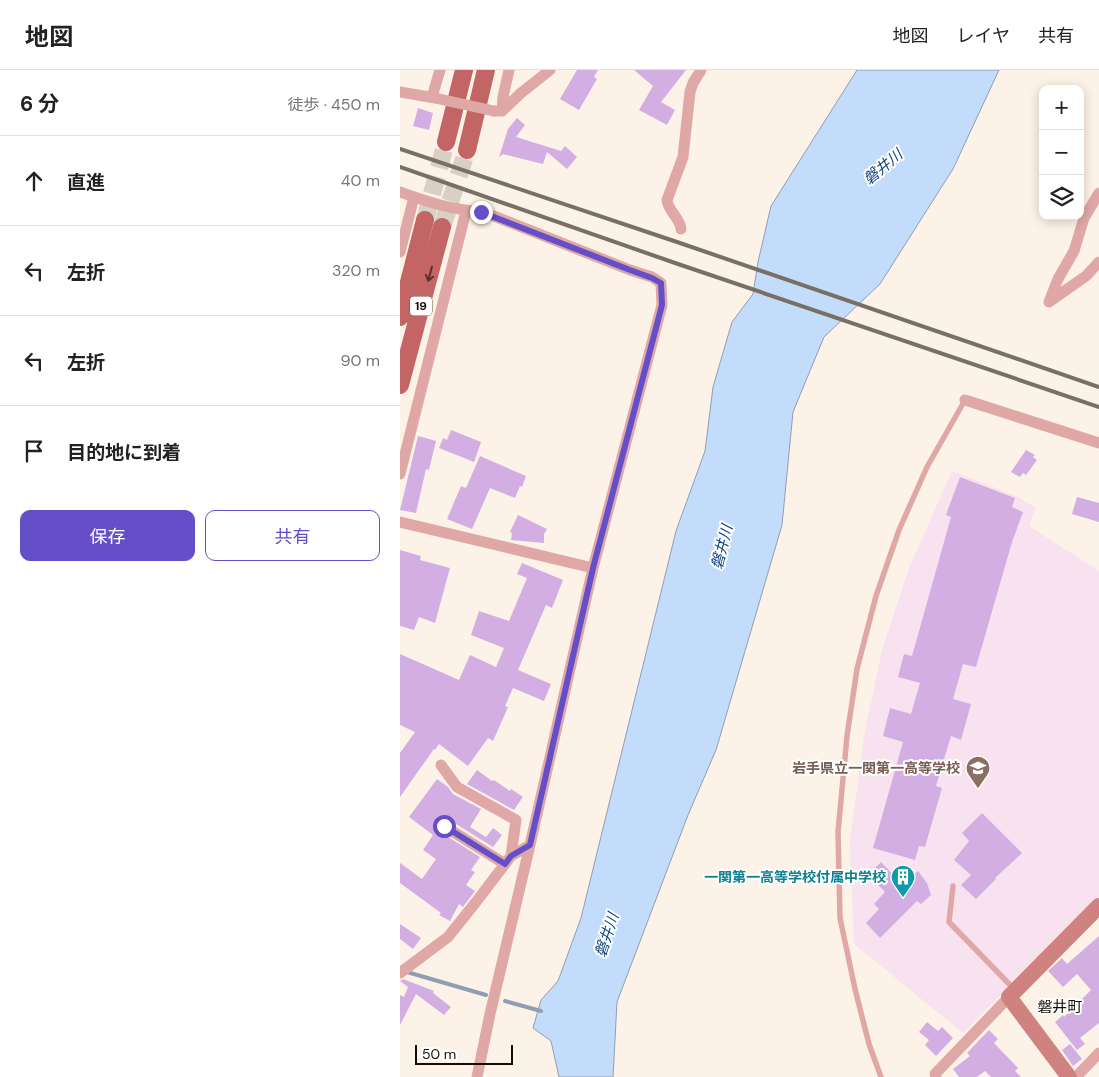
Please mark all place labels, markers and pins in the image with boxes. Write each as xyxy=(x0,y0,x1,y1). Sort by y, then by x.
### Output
school or university icon: 岩手県立一関第一高等学校 xyxy=(965,755,991,789)
place label: 岩手県立一関第一高等学校 xyxy=(792,759,960,777)
building icon: 一関第一高等学校付属中学校 xyxy=(890,864,916,898)
place label: 一関第一高等学校付属中学校 xyxy=(704,868,886,886)

